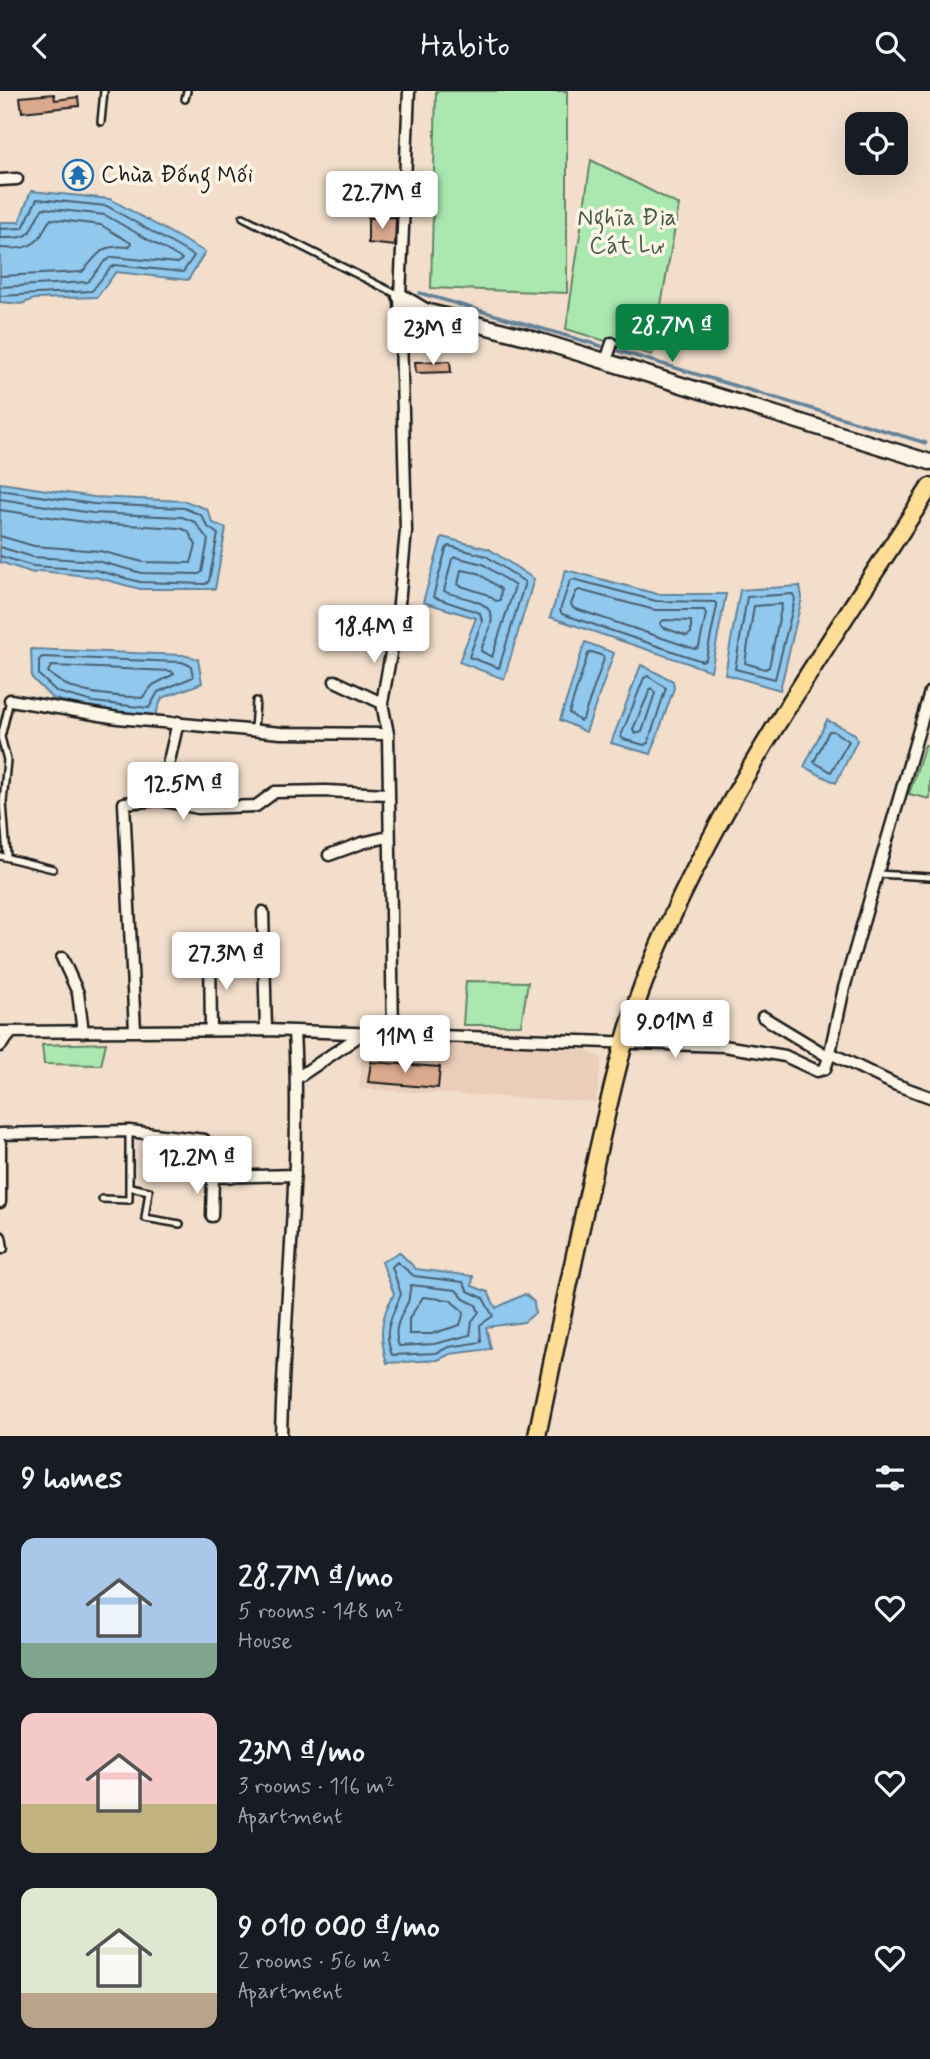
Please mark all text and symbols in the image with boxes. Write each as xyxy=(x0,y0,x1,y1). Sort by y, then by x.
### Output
text: Habito xyxy=(420,25,510,67)
icon: back xyxy=(21,27,59,65)
icon: search xyxy=(871,27,909,65)
map controls xyxy=(845,112,908,175)
button: locate xyxy=(845,112,908,175)
temple icon: Chùa Đống Mối xyxy=(61,158,95,192)
place label: Chùa Đống Mối xyxy=(101,160,253,194)
pin: 22.7M ₫ xyxy=(317,171,447,231)
text: 22.7M ₫ xyxy=(342,179,422,209)
park label: Nghĩa Địa Cát Lư xyxy=(577,203,677,262)
pin: 28.7M ₫ xyxy=(607,305,737,364)
pin: 23M ₫ xyxy=(384,307,482,367)
text: 28.7M ₫ xyxy=(632,312,712,342)
text: 23M ₫ xyxy=(403,315,463,345)
pin: 18.4M ₫ xyxy=(309,605,439,665)
text: 18.4M ₫ xyxy=(334,613,414,643)
pin: 12.5M ₫ xyxy=(118,763,248,822)
text: 12.5M ₫ xyxy=(143,770,223,800)
pin: 27.3M ₫ xyxy=(161,933,291,992)
text: 27.3M ₫ xyxy=(188,940,264,970)
pin: 9.01M ₫ xyxy=(610,1000,740,1060)
text: 9.01M ₫ xyxy=(636,1008,714,1038)
pin: 11M ₫ xyxy=(356,1016,454,1075)
text: 11M ₫ xyxy=(376,1023,434,1053)
pin: 12.2M ₫ xyxy=(132,1137,262,1196)
text: 12.2M ₫ xyxy=(159,1144,235,1174)
text: 9 homes xyxy=(21,1459,122,1498)
icon: filters xyxy=(871,1459,909,1497)
text: 28.7M ₫/mo xyxy=(238,1558,393,1597)
icon: home xyxy=(77,1566,161,1650)
icon: heart xyxy=(871,1589,909,1627)
text: 5 rooms · 148 m² xyxy=(238,1597,404,1627)
text: House xyxy=(238,1627,292,1657)
text: 23M ₫/mo xyxy=(238,1733,365,1772)
icon: home xyxy=(77,1741,161,1825)
icon: heart xyxy=(871,1764,909,1802)
text: 3 rooms · 116 m² xyxy=(238,1772,395,1802)
text: Apartment xyxy=(238,1802,343,1832)
text: 9 010 000 ₫/mo xyxy=(238,1908,440,1947)
icon: home xyxy=(77,1916,161,2000)
icon: heart xyxy=(871,1939,909,1977)
text: 2 rooms · 56 m² xyxy=(238,1947,391,1977)
text: Apartment xyxy=(238,1977,343,2007)

